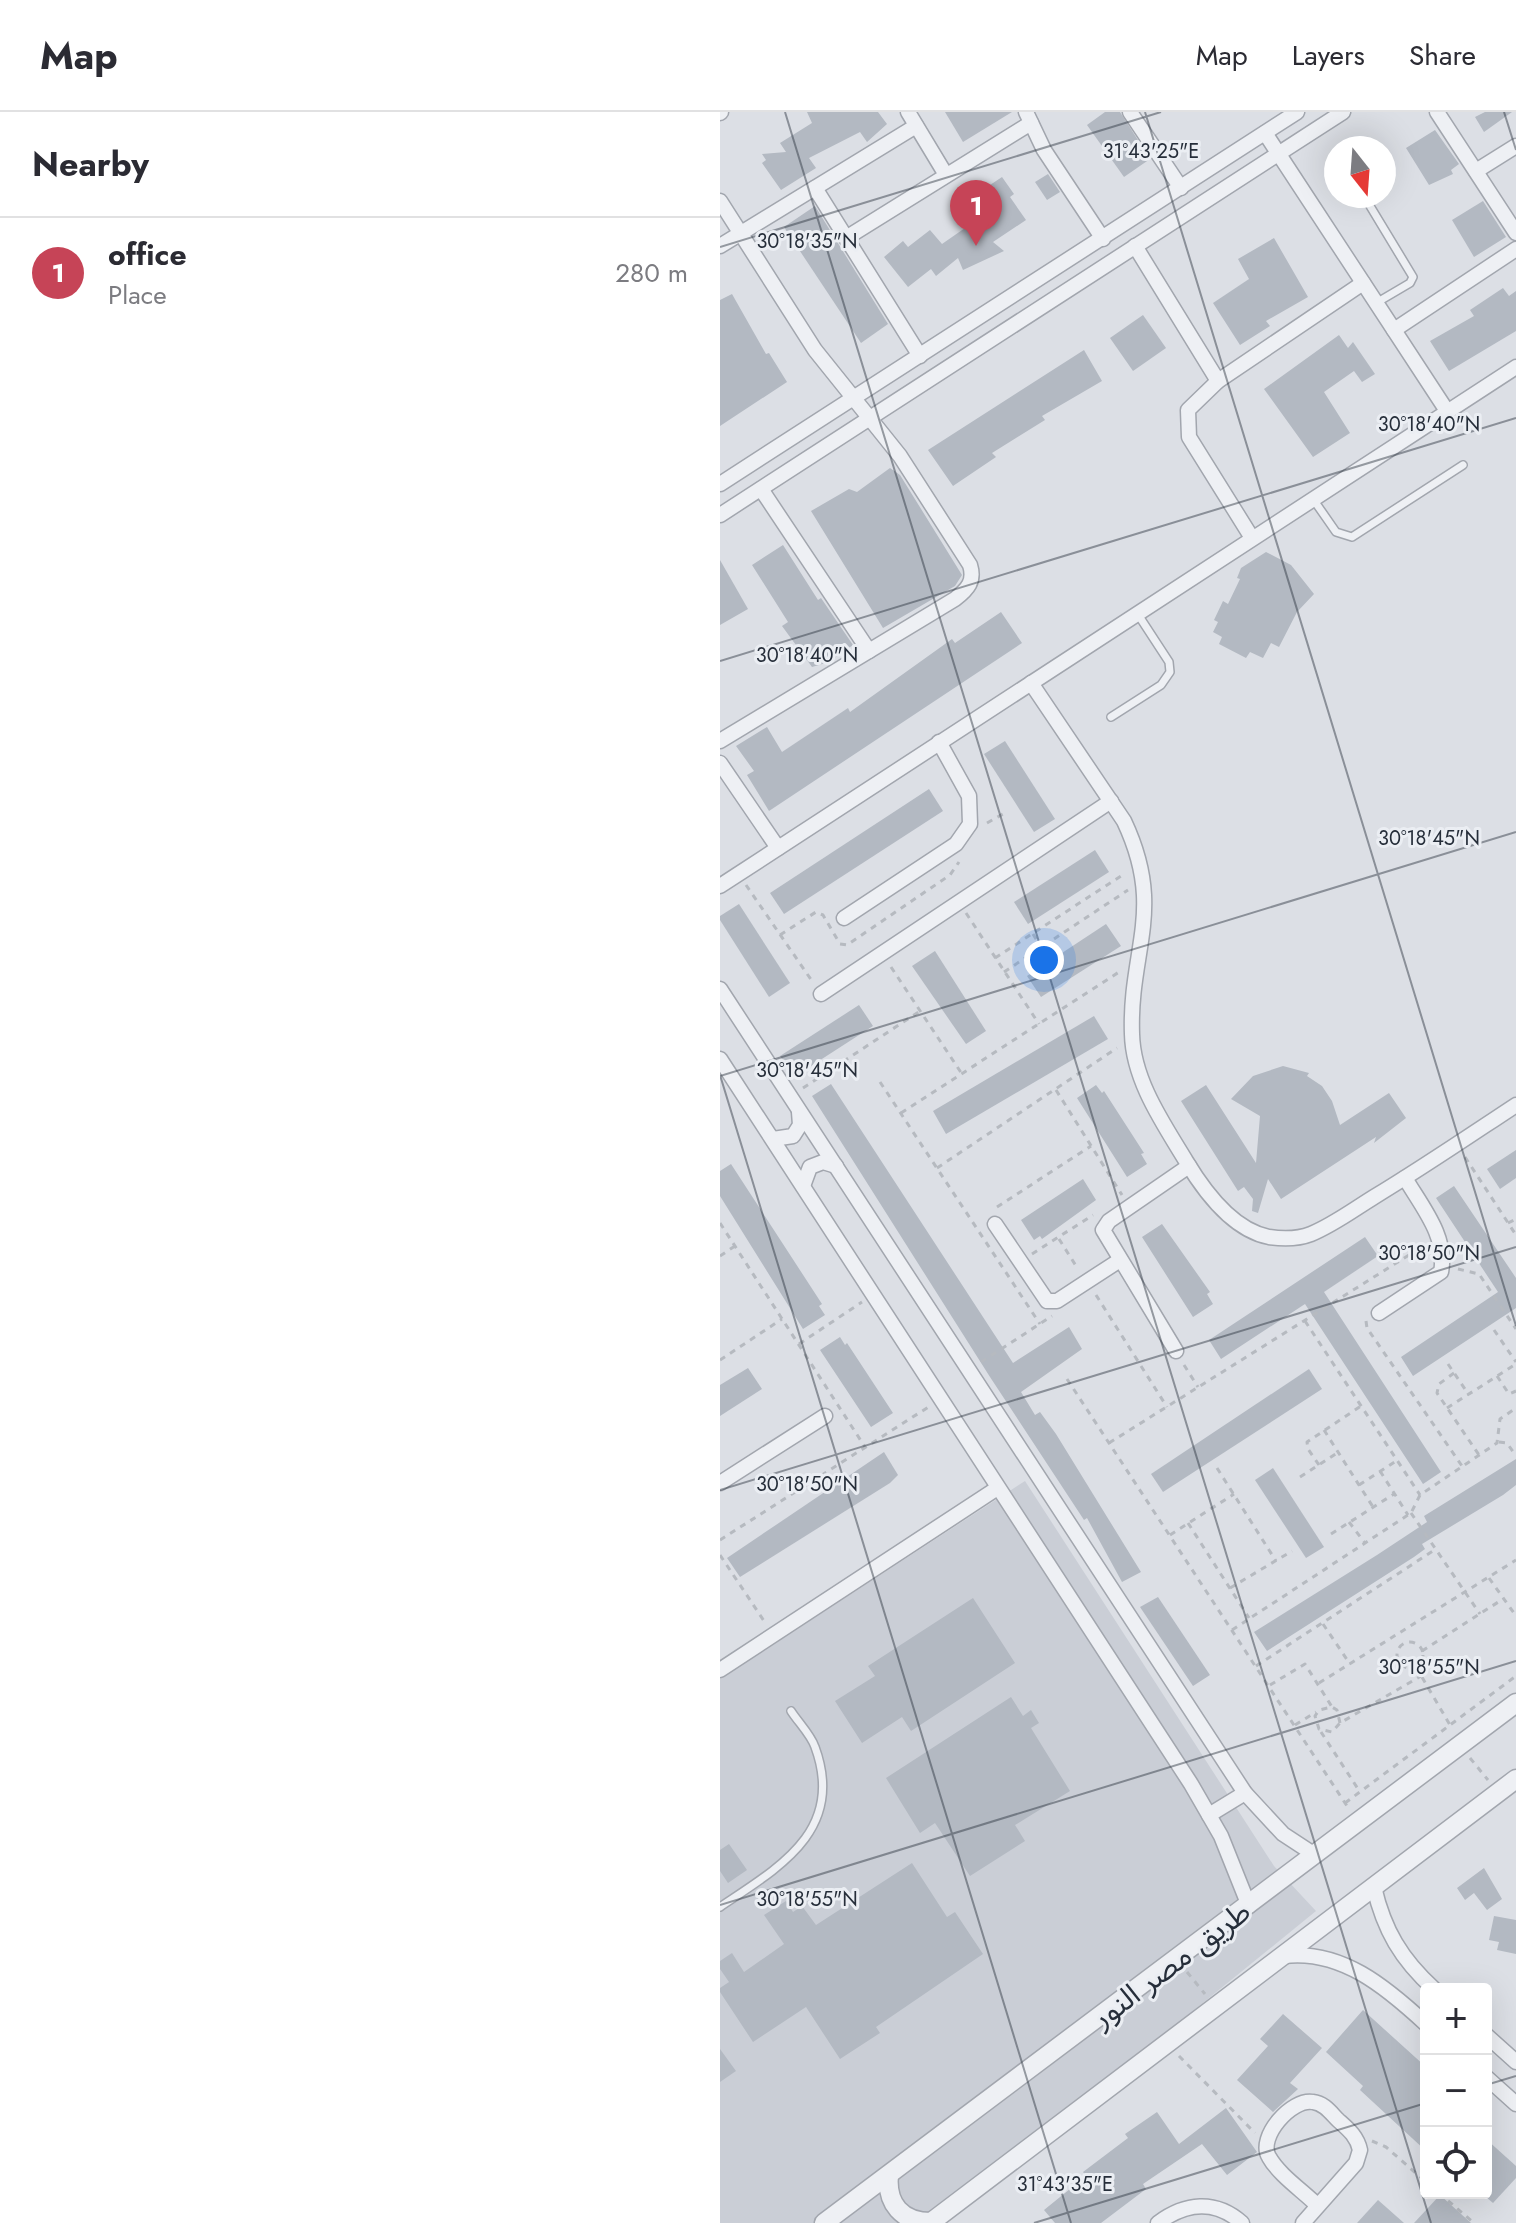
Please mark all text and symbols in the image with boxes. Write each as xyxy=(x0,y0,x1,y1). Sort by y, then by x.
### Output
text: Map xyxy=(40,28,118,83)
text: Map xyxy=(1196,35,1248,76)
text: Layers xyxy=(1292,35,1365,76)
text: Share xyxy=(1409,35,1476,76)
north arrow xyxy=(1324,136,1396,208)
text: 31°43'25"E xyxy=(1103,137,1199,166)
text: Nearby xyxy=(32,140,149,189)
pin: 1 xyxy=(950,180,1002,246)
text: 30°18'35"N xyxy=(756,227,858,256)
text: office xyxy=(108,233,187,276)
text: 1 xyxy=(51,254,65,292)
text: 280 m xyxy=(615,254,688,292)
text: Place xyxy=(108,276,167,314)
text: 30°18'40"N xyxy=(1378,410,1480,439)
text: 30°18'40"N xyxy=(756,641,858,670)
text: 30°18'45"N xyxy=(1378,824,1480,853)
your location xyxy=(1024,940,1064,980)
text: 30°18'45"N xyxy=(756,1056,858,1085)
text: 30°18'50"N xyxy=(1378,1239,1480,1268)
text: 30°18'50"N xyxy=(756,1470,858,1499)
text: 30°18'55"N xyxy=(1378,1653,1480,1682)
text: 30°18'55"N xyxy=(756,1885,858,1914)
street label: طريق مصر النور xyxy=(1082,1890,1259,2039)
map controls xyxy=(1420,1983,1492,2199)
button: + xyxy=(1420,1983,1492,2055)
button: − xyxy=(1420,2055,1492,2127)
button: locate xyxy=(1420,2127,1492,2199)
text: 31°43'35"E xyxy=(1017,2170,1113,2199)

